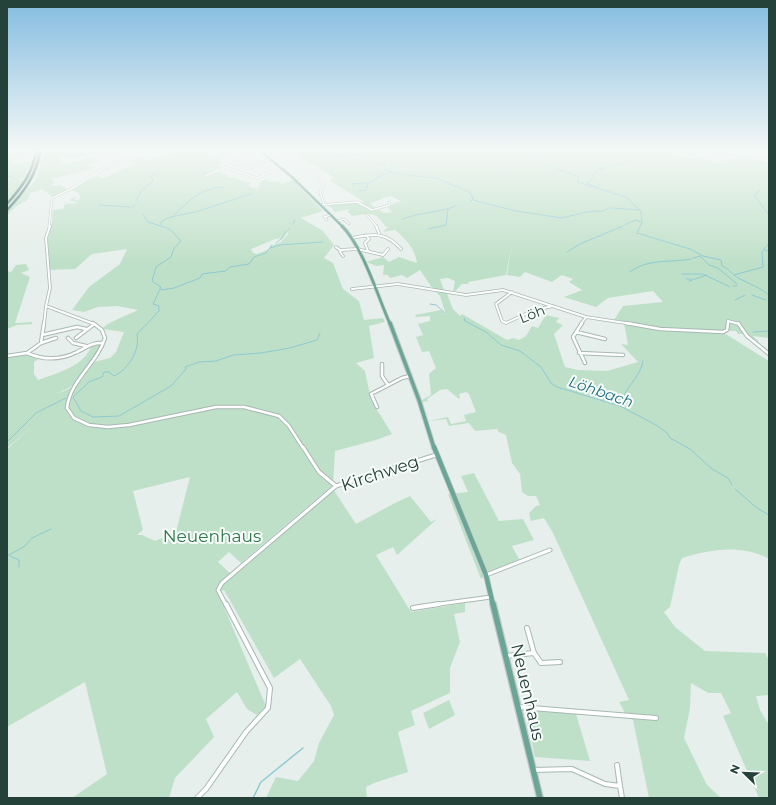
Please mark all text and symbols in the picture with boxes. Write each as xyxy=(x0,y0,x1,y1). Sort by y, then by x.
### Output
street label: Löh xyxy=(516,301,548,327)
water label: Löhbach xyxy=(566,372,636,411)
street label: Kirchweg xyxy=(339,451,421,495)
park label: Neuenhaus xyxy=(163,526,261,546)
street label: Neuenhaus xyxy=(507,642,549,742)
north arrow xyxy=(724,753,764,793)
text: N xyxy=(727,762,743,776)

